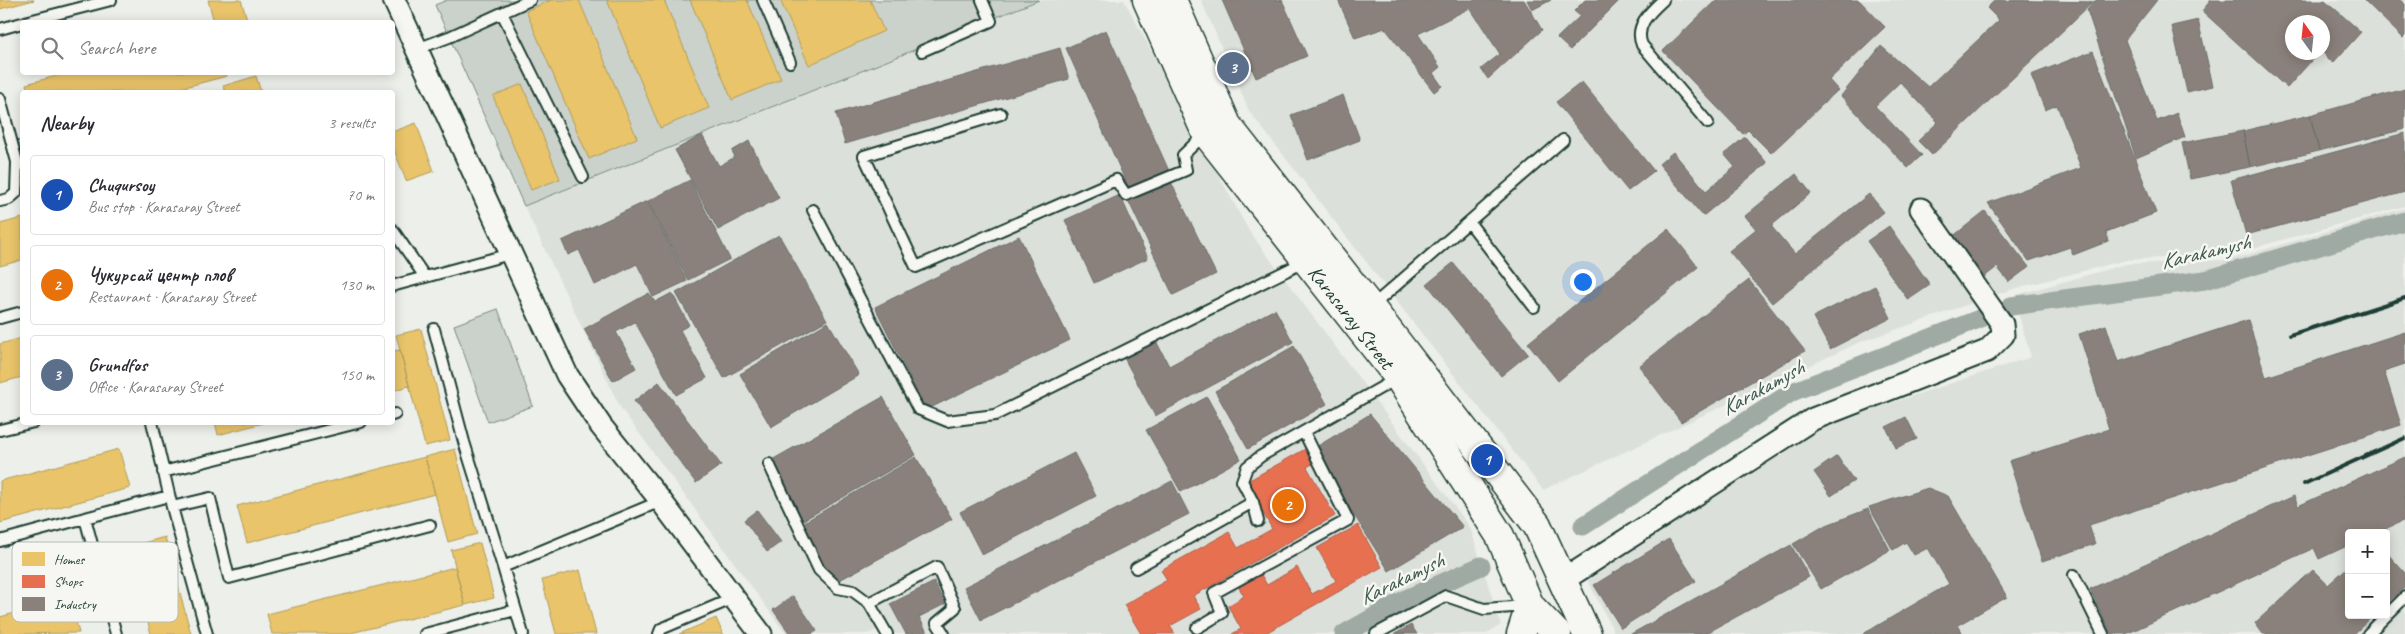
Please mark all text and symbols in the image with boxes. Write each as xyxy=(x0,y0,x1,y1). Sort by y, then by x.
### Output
north arrow xyxy=(2285,15,2330,60)
search box xyxy=(20,20,395,75)
icon: search xyxy=(38,34,66,62)
text: Search here xyxy=(78,36,155,60)
pin: 3 xyxy=(1217,49,1249,87)
text: Nearby xyxy=(40,110,93,136)
text: 3 results xyxy=(328,113,375,133)
text: Chuqursoy xyxy=(88,173,154,197)
text: 1 xyxy=(53,185,61,205)
text: 70 m xyxy=(347,185,374,205)
text: Bus stop · Karasaray Street xyxy=(88,197,240,217)
water label: Karakamysh xyxy=(2158,228,2255,276)
street label: Karasaray Street xyxy=(1302,260,1401,376)
text: Чукурсай центр плов xyxy=(88,263,232,287)
your location xyxy=(1570,269,1596,295)
text: 2 xyxy=(53,275,61,295)
text: 130 m xyxy=(340,275,374,295)
text: Restaurant · Karasaray Street xyxy=(88,287,256,307)
text: Grundfos xyxy=(88,353,147,377)
water label: Karakamysh xyxy=(1716,353,1811,422)
text: 3 xyxy=(53,365,61,385)
text: 150 m xyxy=(340,365,374,385)
text: Office · Karasaray Street xyxy=(88,377,223,397)
pin: 1 xyxy=(1471,441,1503,479)
pin: 2 xyxy=(1272,486,1304,524)
map controls xyxy=(2345,529,2390,619)
button: + xyxy=(2345,529,2390,574)
legend xyxy=(12,542,178,622)
water label: Karakamysh xyxy=(1354,546,1450,611)
text: Homes xyxy=(54,551,85,568)
text: Shops xyxy=(54,573,84,590)
button: − xyxy=(2345,574,2390,619)
text: Industry xyxy=(54,596,97,613)

